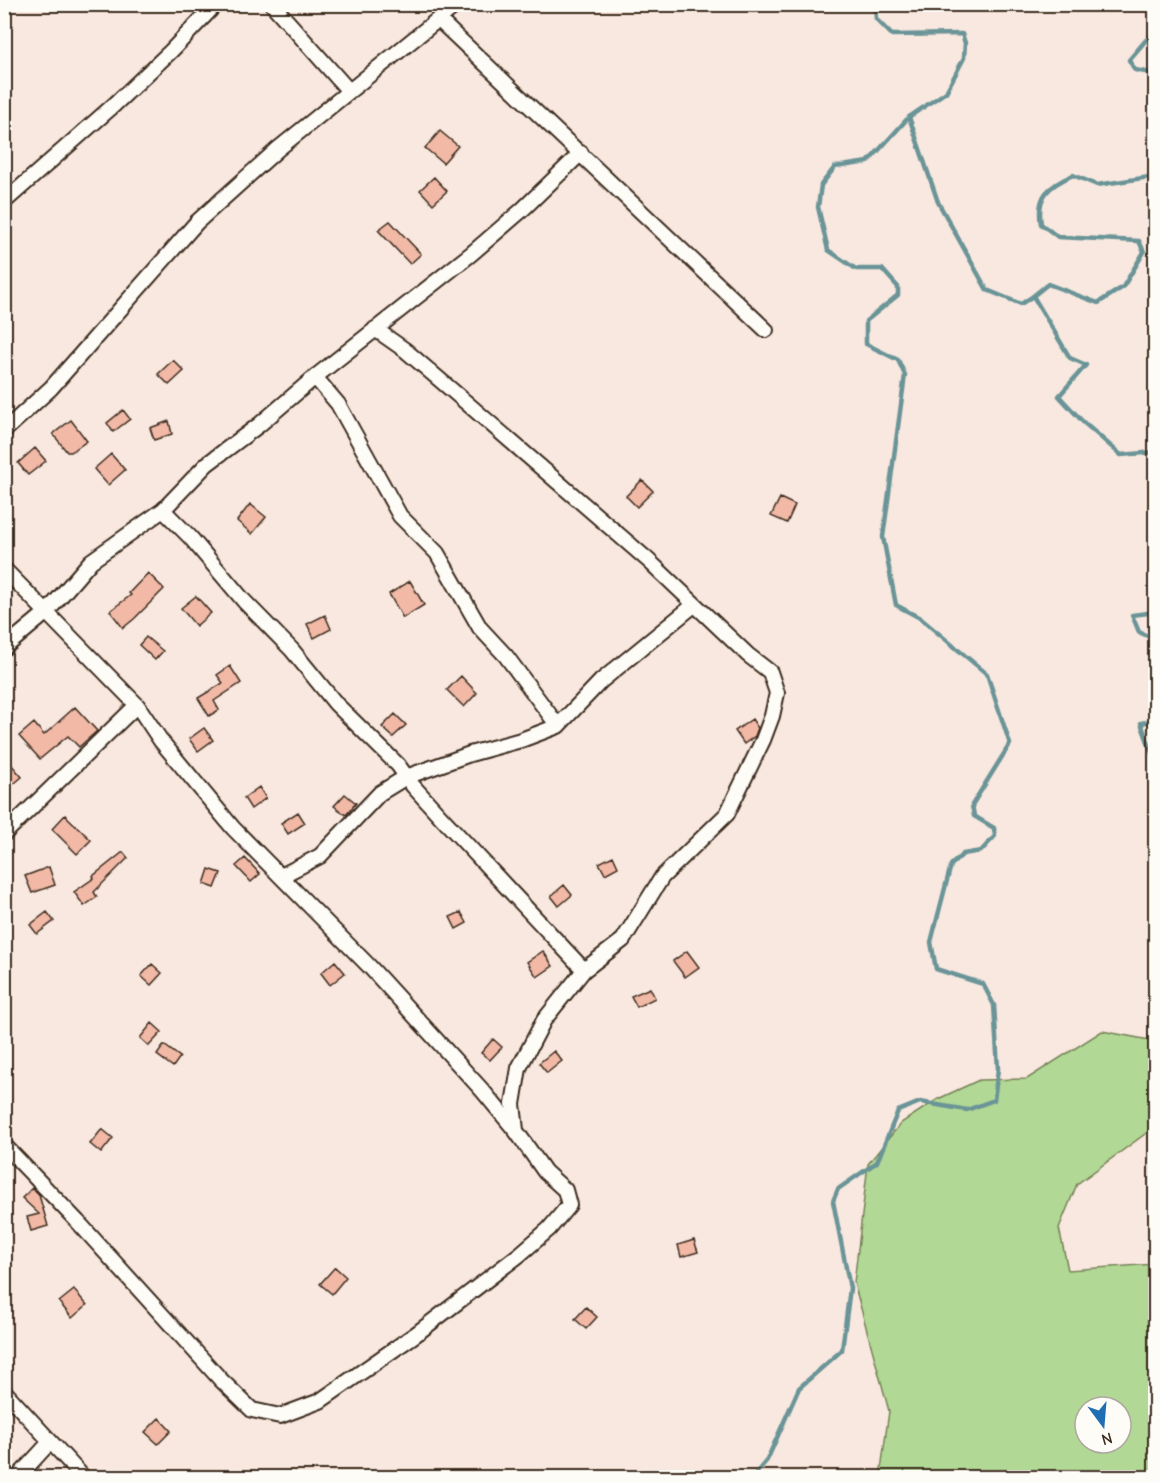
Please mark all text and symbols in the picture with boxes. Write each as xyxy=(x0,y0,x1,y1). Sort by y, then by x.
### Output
north arrow xyxy=(1073,1395,1133,1455)
text: N xyxy=(1099,1428,1114,1449)

